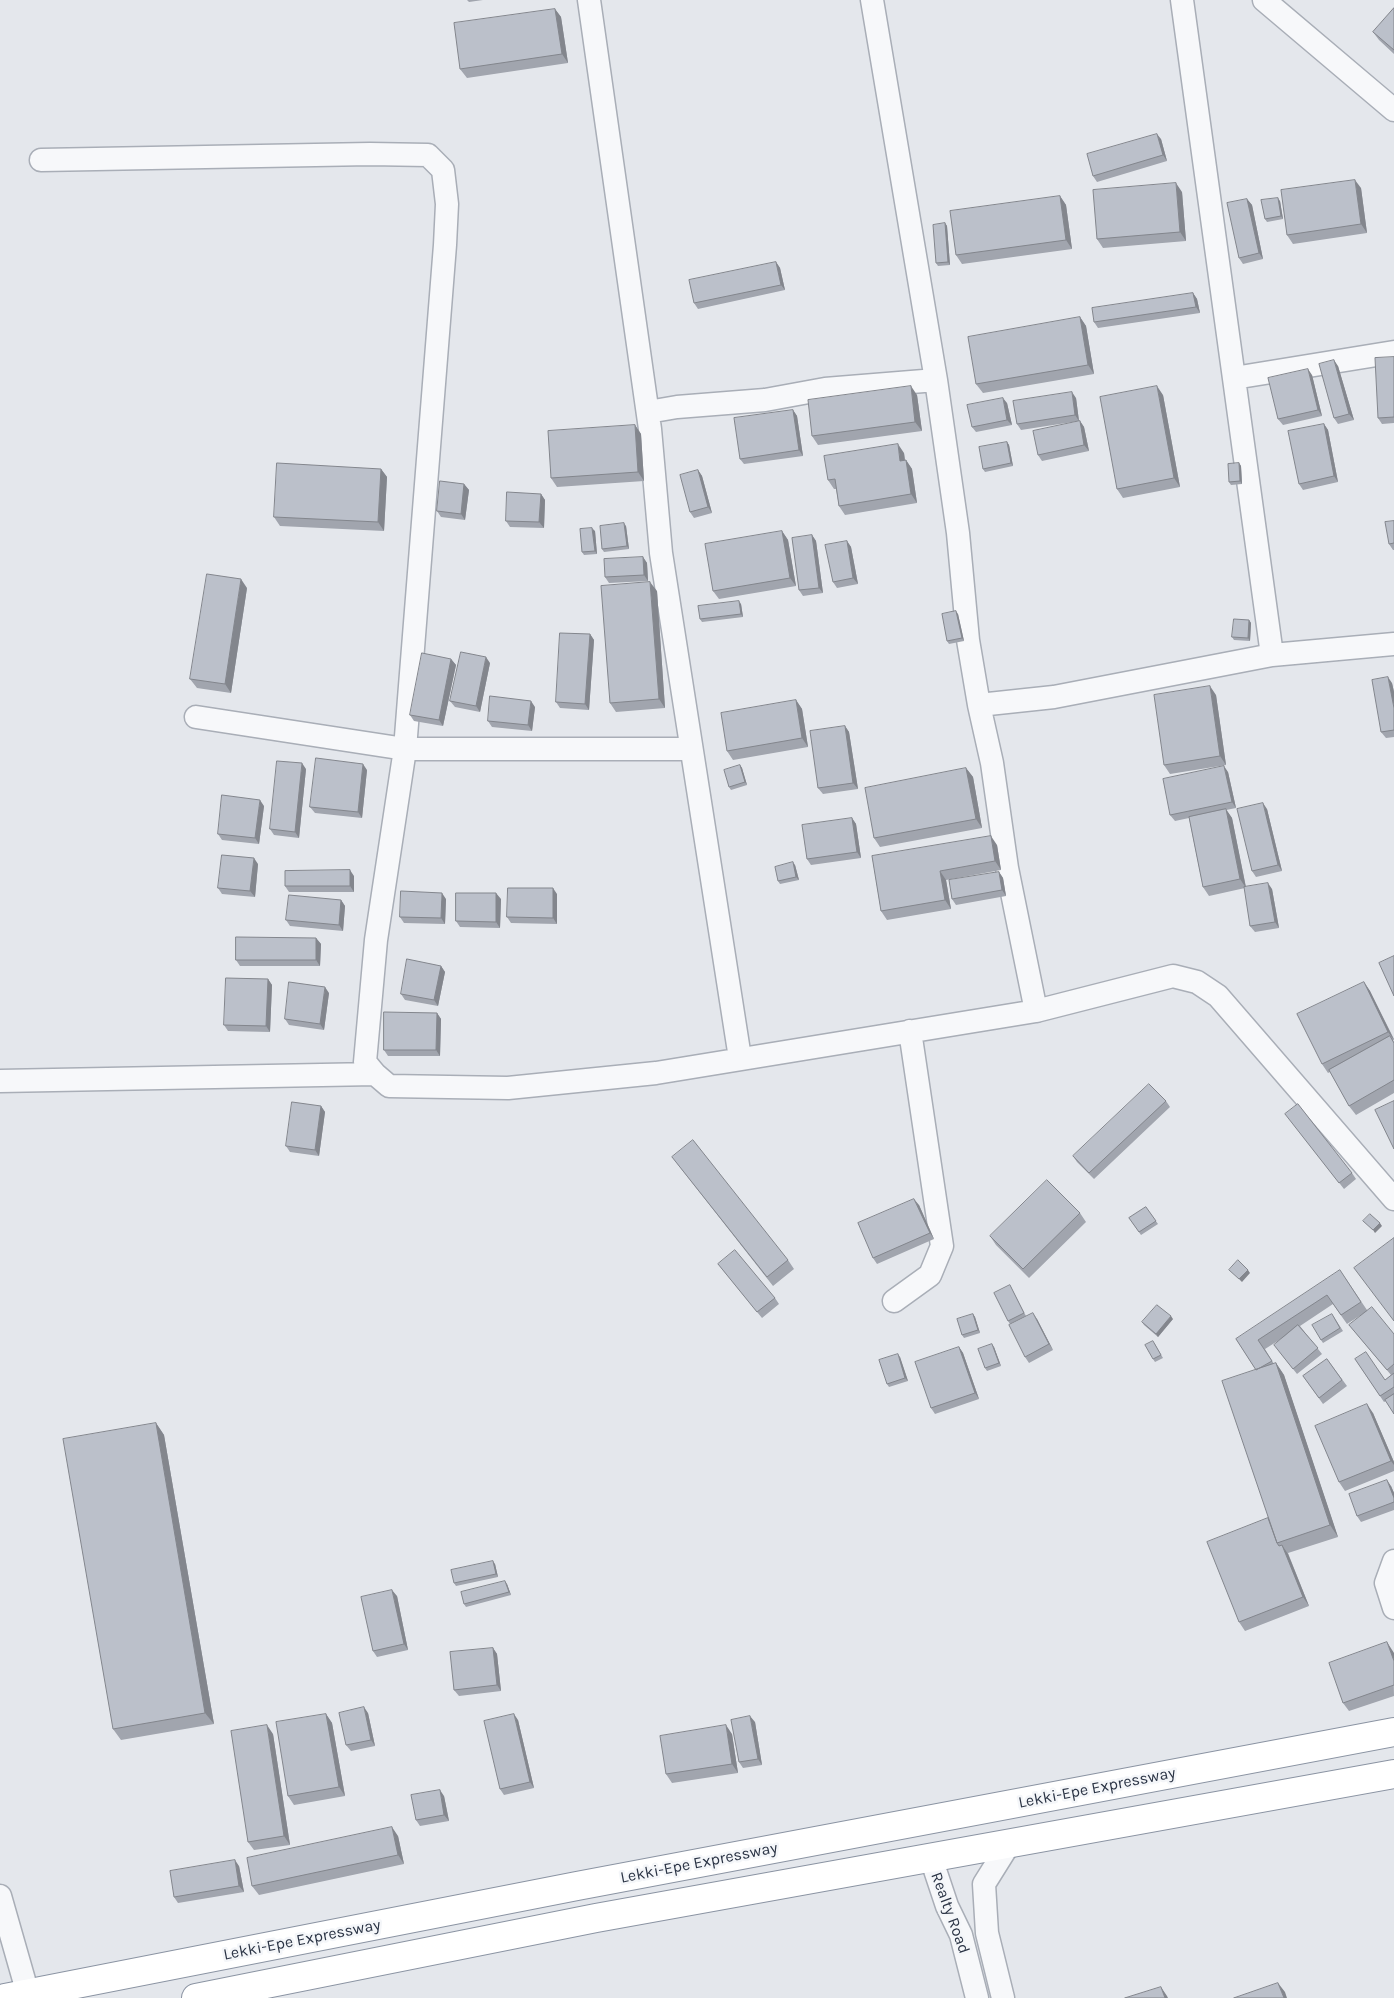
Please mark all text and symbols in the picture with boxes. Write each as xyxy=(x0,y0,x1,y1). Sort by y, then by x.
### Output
street label: Lekki-Epe Expressway xyxy=(1017,1763,1177,1813)
street label: Lekki-Epe Expressway xyxy=(619,1838,779,1888)
street label: Realty Road xyxy=(926,1870,974,1956)
street label: Lekki-Epe Expressway xyxy=(222,1915,382,1965)

